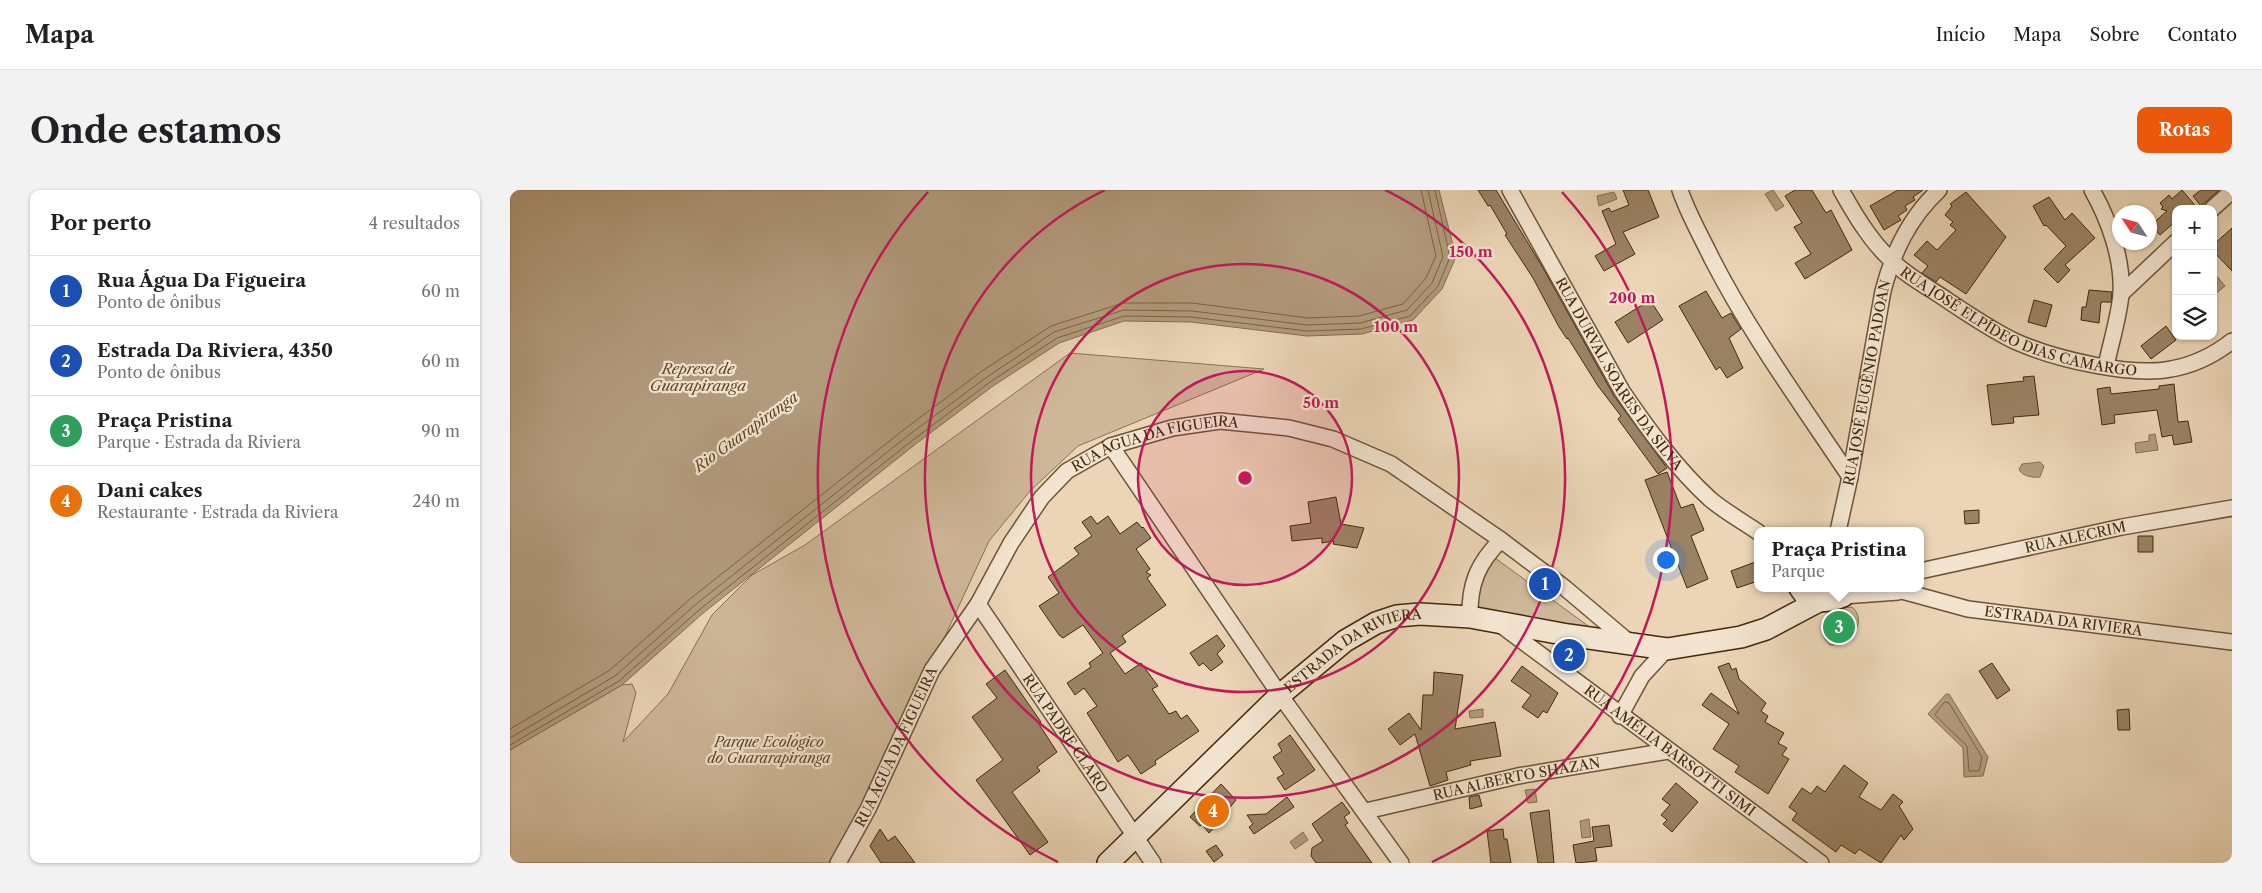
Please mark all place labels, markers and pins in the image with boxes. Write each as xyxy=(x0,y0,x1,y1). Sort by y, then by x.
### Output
centre of rings xyxy=(1236,469,1254,487)
pin: 1 xyxy=(1529,565,1561,603)
pin: 3 xyxy=(1823,608,1855,646)
pin: 2 xyxy=(1553,636,1585,674)
pin: 4 xyxy=(1197,792,1229,830)

